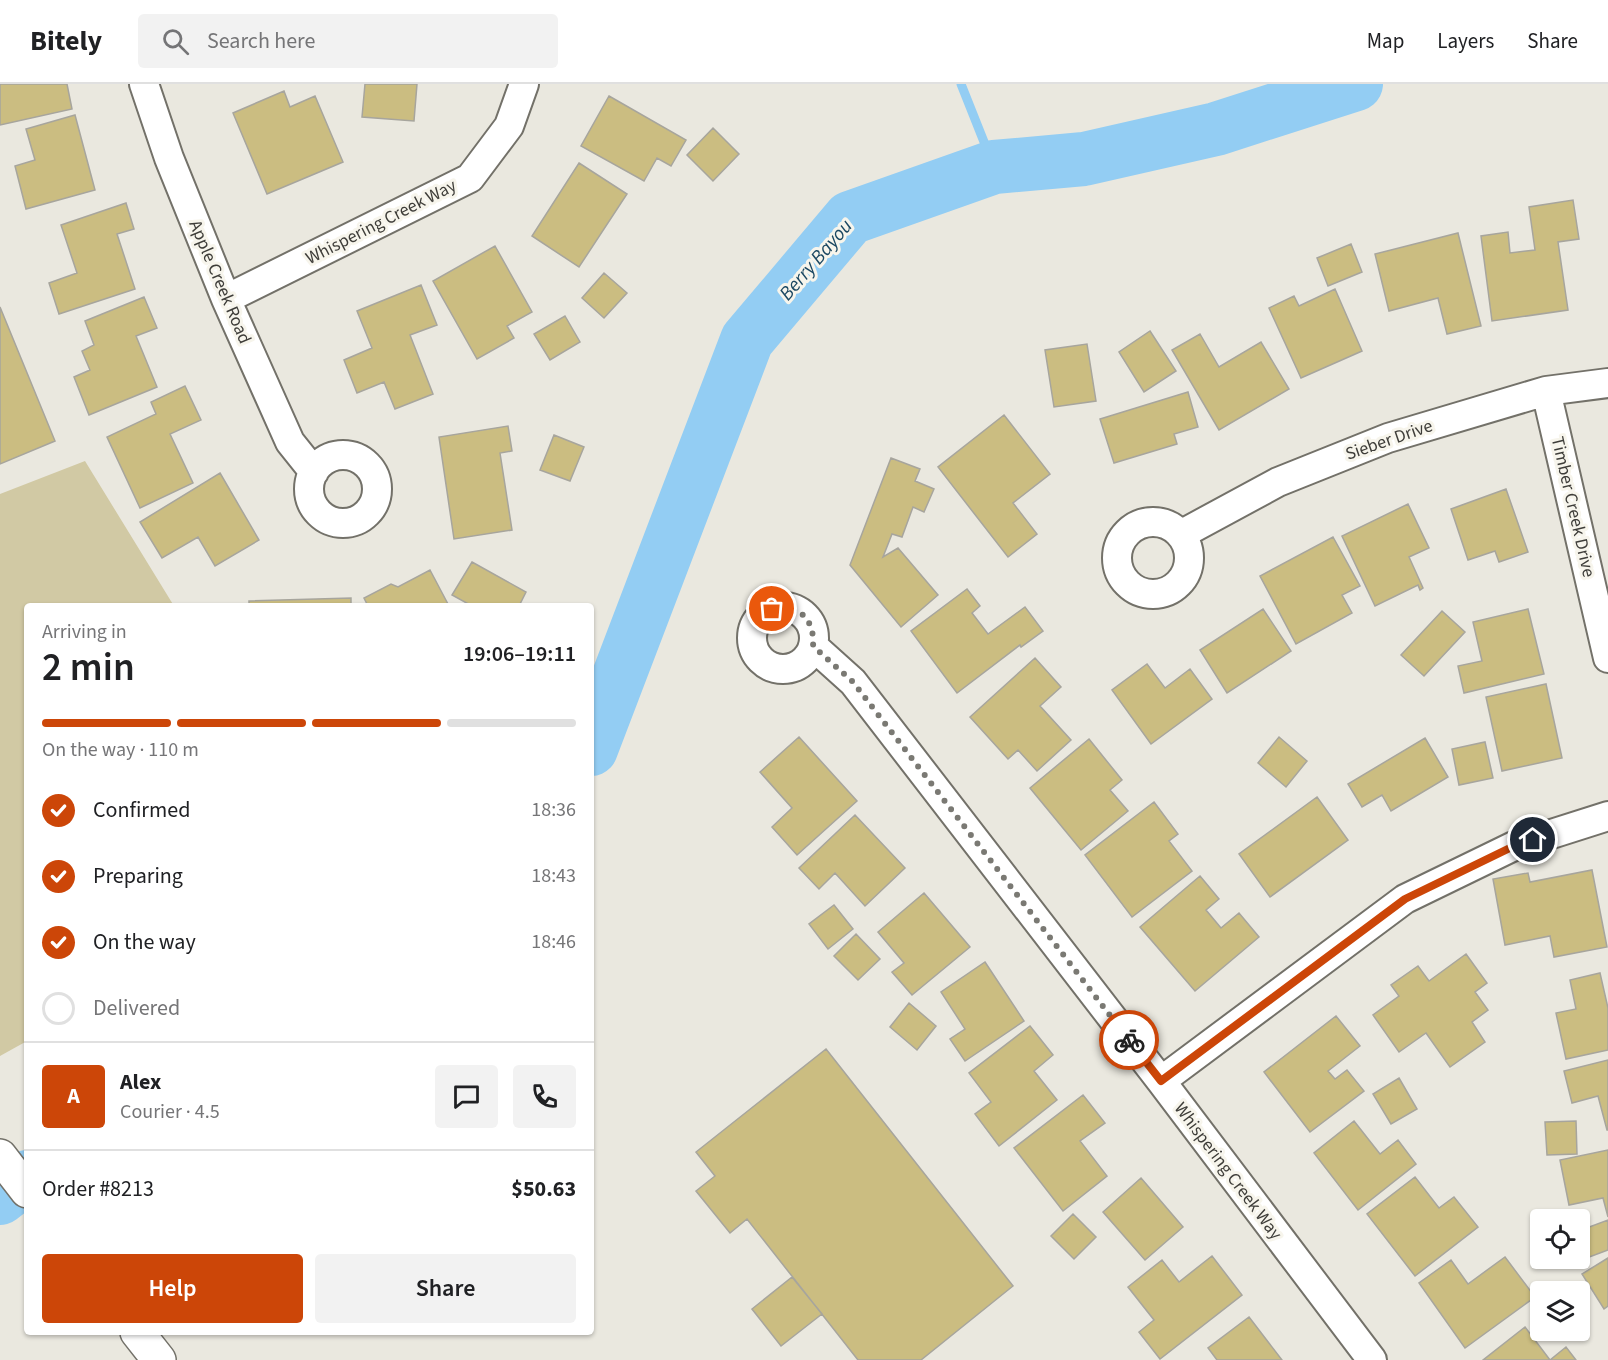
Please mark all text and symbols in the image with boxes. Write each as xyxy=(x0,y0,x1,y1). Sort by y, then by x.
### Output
search box xyxy=(138,14,558,68)
text: Bitely xyxy=(30,21,102,61)
icon: search xyxy=(159,25,192,58)
text: Search here xyxy=(207,25,315,57)
text: Map xyxy=(1367,26,1404,56)
text: Layers xyxy=(1437,26,1494,56)
text: Share xyxy=(1527,26,1578,56)
street label: Whispering Creek Way xyxy=(301,173,461,271)
water label: Berry Bayou xyxy=(773,213,859,307)
street label: Apple Creek Road xyxy=(183,216,257,348)
street label: Sieber Drive xyxy=(1342,413,1436,467)
street label: Timber Creek Drive xyxy=(1545,434,1601,580)
pin xyxy=(746,583,797,634)
icon: bag xyxy=(755,592,788,625)
text: Arriving in xyxy=(42,618,127,646)
text: 19:06–19:11 xyxy=(463,638,576,670)
text: 2 min xyxy=(42,640,135,696)
text: On the way · 110 m xyxy=(42,736,199,764)
icon: check xyxy=(42,794,75,827)
text: Confirmed xyxy=(93,794,190,826)
text: 18:36 xyxy=(531,796,576,824)
pin xyxy=(1507,814,1558,865)
icon: home xyxy=(1516,823,1549,856)
icon: check xyxy=(42,860,75,893)
text: Preparing xyxy=(93,860,183,892)
text: 18:43 xyxy=(531,862,576,890)
icon: check xyxy=(42,926,75,959)
text: On the way xyxy=(93,926,196,958)
text: 18:46 xyxy=(531,928,576,956)
text: Delivered xyxy=(93,992,180,1024)
courier xyxy=(1099,1010,1159,1070)
icon: bike xyxy=(1113,1024,1146,1057)
button: chat xyxy=(435,1065,498,1128)
button: phone xyxy=(513,1065,576,1128)
text: Alex xyxy=(120,1066,161,1098)
text: A xyxy=(67,1080,80,1112)
street label: Whispering Creek Way xyxy=(1168,1097,1288,1245)
text: Courier · 4.5 xyxy=(120,1098,220,1126)
text: Order #8213 xyxy=(42,1173,154,1205)
text: $50.63 xyxy=(511,1173,576,1205)
map controls xyxy=(1530,1209,1590,1341)
button: locate xyxy=(1530,1209,1590,1269)
button: Help xyxy=(42,1254,303,1323)
button: Share xyxy=(315,1254,576,1323)
button: layers xyxy=(1530,1281,1590,1341)

